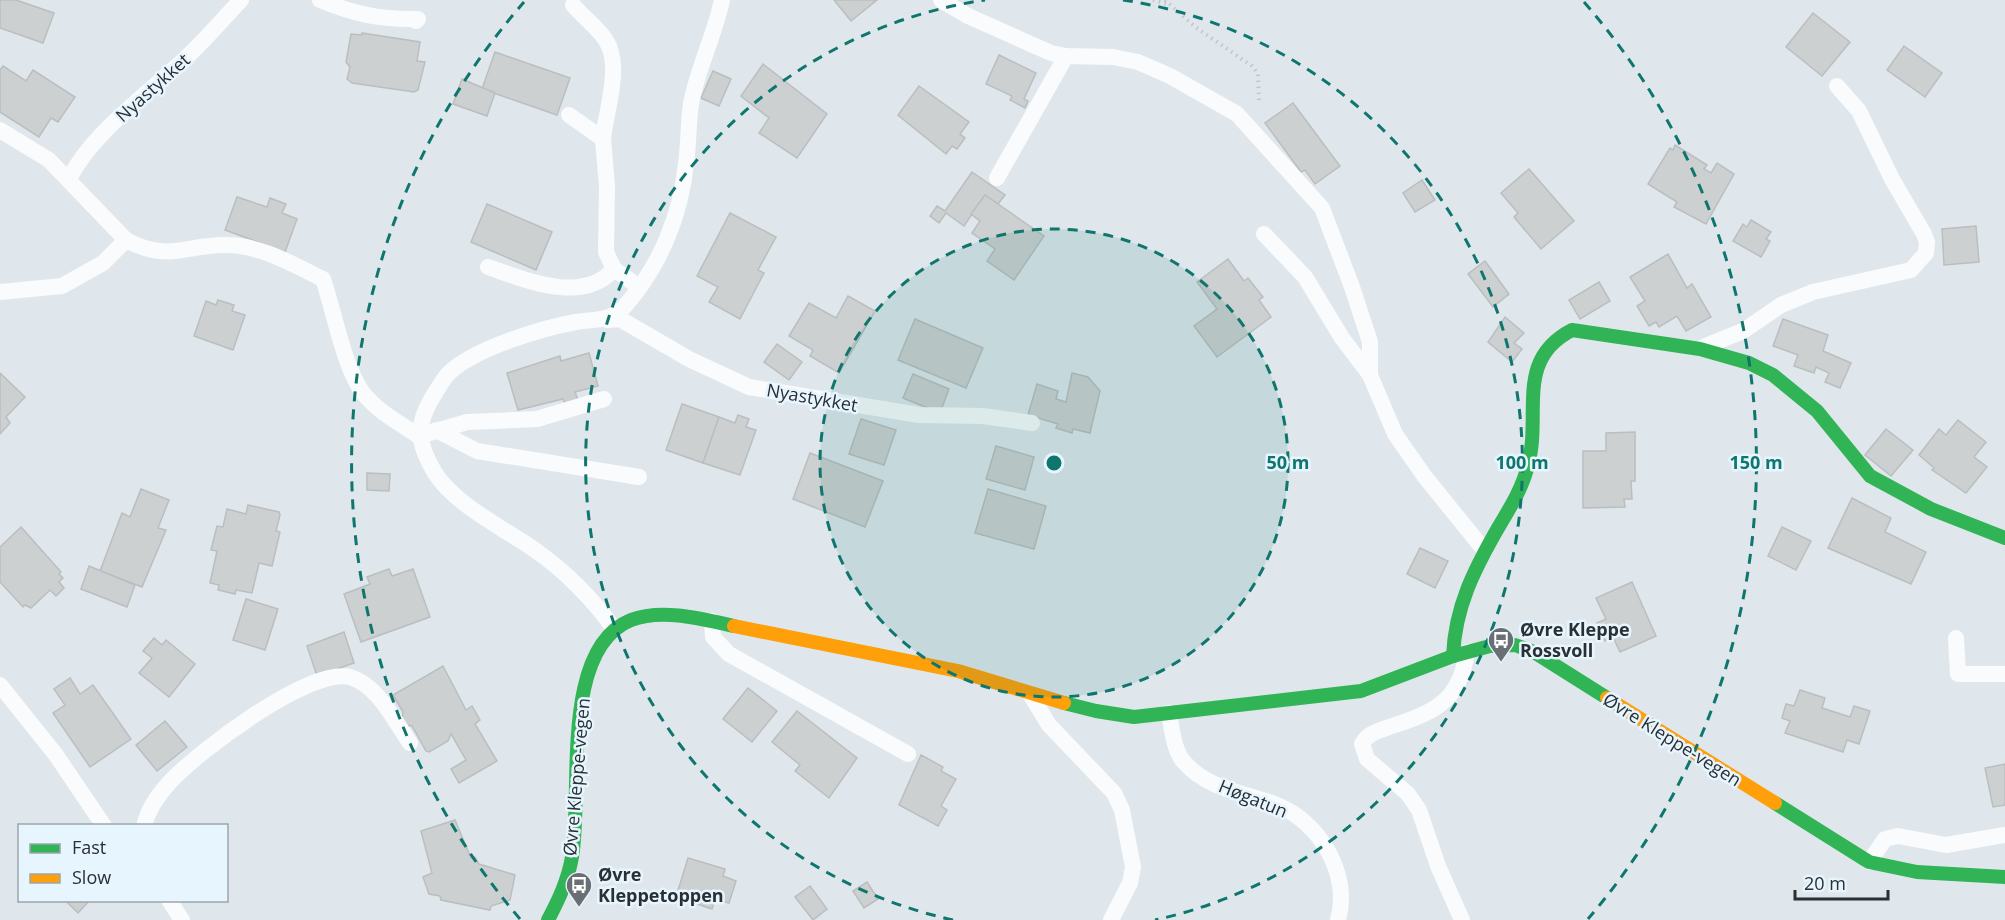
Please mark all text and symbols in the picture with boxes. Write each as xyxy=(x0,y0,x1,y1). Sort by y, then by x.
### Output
street label: Nyastykket xyxy=(110,48,195,127)
street label: Nyastykket xyxy=(765,377,860,417)
text: 50 m xyxy=(1267,450,1309,474)
text: 100 m xyxy=(1495,450,1549,474)
text: 150 m xyxy=(1729,450,1783,474)
centre of rings xyxy=(1044,453,1064,473)
place label: Øvre Kleppe Rossvoll xyxy=(1520,617,1630,662)
bus stop icon: Øvre Kleppe Rossvoll xyxy=(1486,625,1516,663)
street label: Øvre Kleppe-vegen xyxy=(1599,687,1746,791)
street label: Øvre Kleppe-vegen xyxy=(557,697,595,857)
street label: Høgatun xyxy=(1215,773,1291,823)
legend xyxy=(18,824,228,902)
text: Fast xyxy=(72,835,106,859)
place label: Øvre Kleppetoppen xyxy=(598,862,724,907)
scale bar xyxy=(1795,863,1888,901)
text: Slow xyxy=(72,865,111,889)
bus stop icon: Øvre Kleppetoppen xyxy=(564,870,594,908)
text: 20 m xyxy=(1804,871,1846,895)

